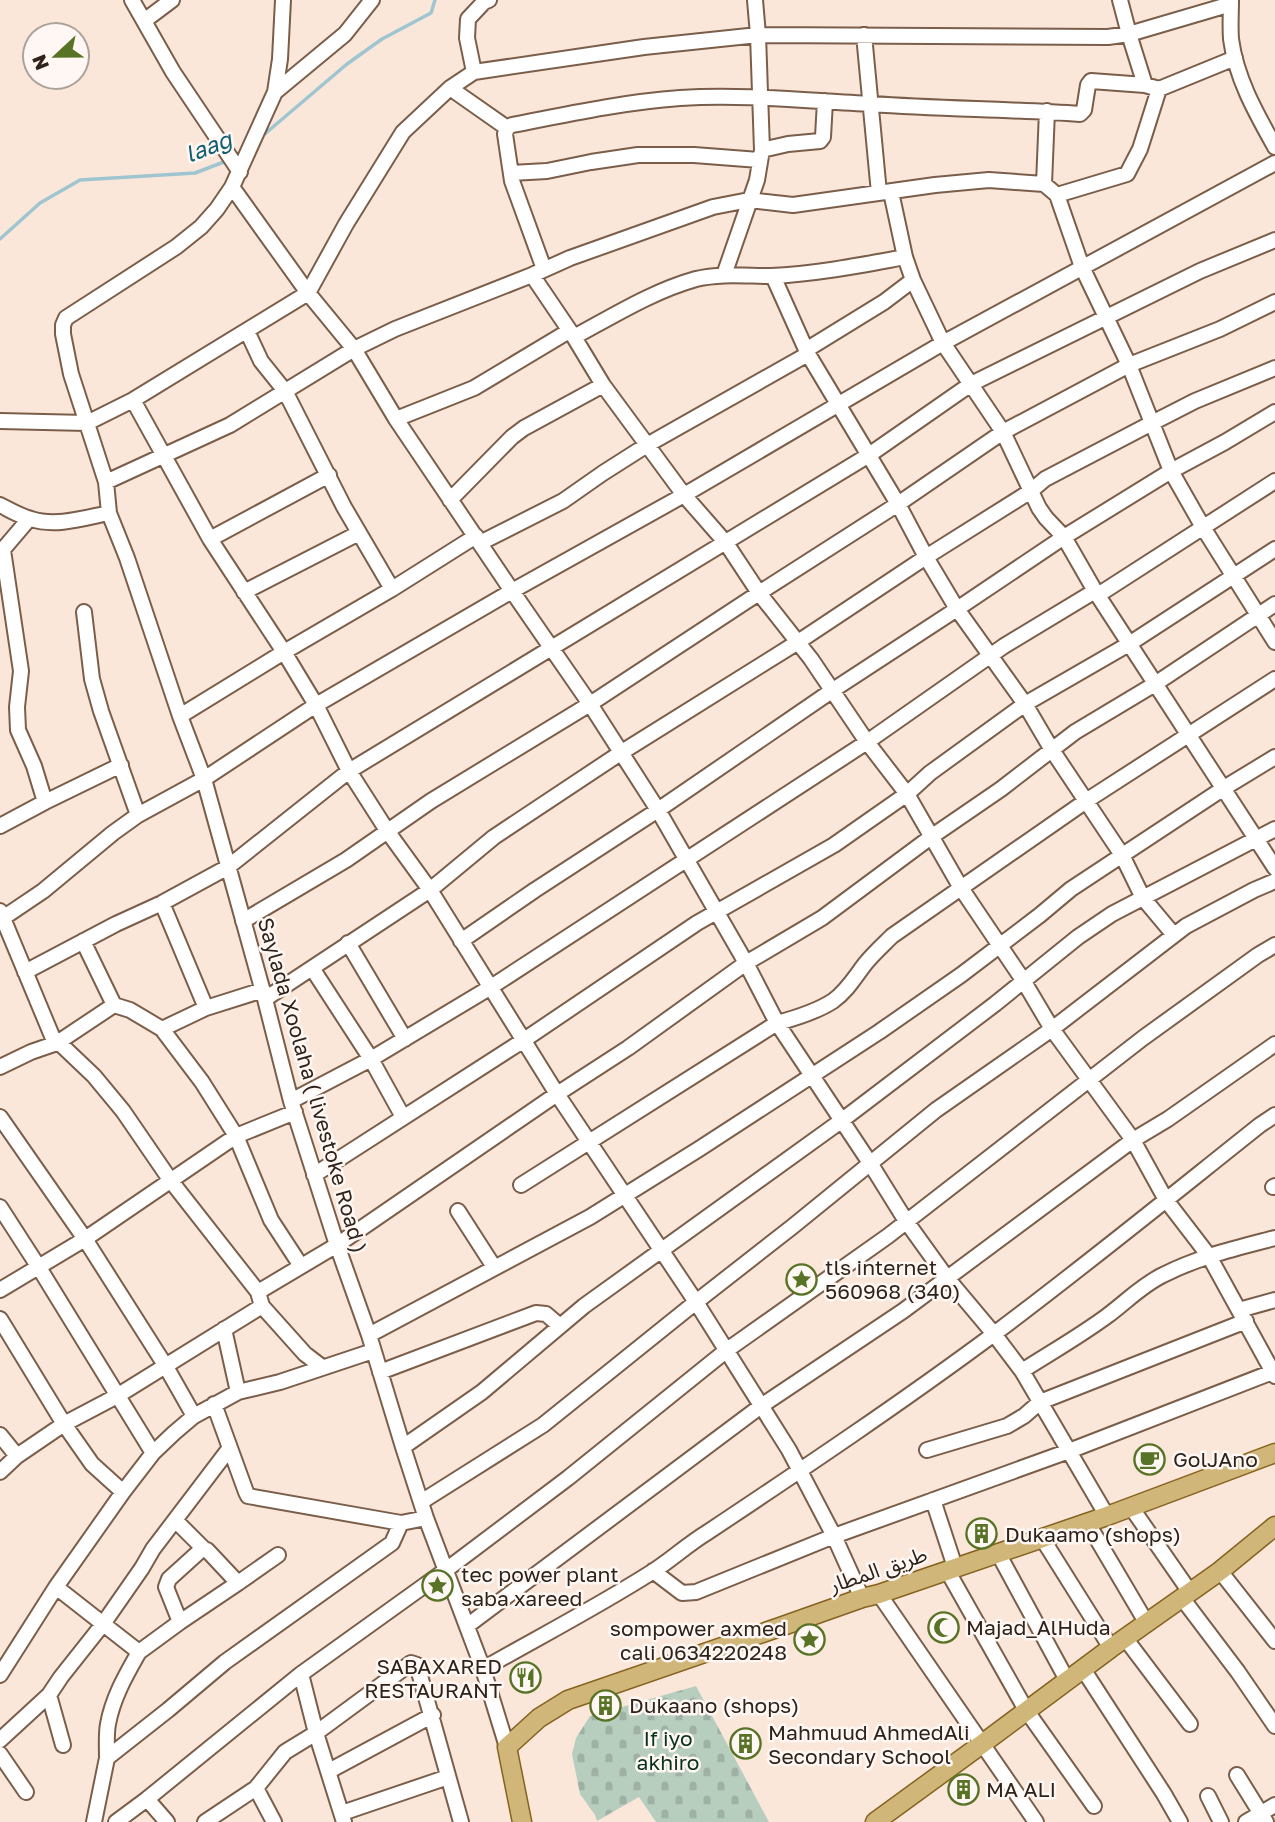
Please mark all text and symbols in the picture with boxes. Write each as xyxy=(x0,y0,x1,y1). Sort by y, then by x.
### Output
north arrow xyxy=(21,21,91,91)
text: N xyxy=(26,52,53,74)
water label: laag xyxy=(181,124,237,168)
street label: Saylada Xoolaha ( livestoke Road ) xyxy=(253,914,373,1256)
place label: tls internet 560968 (340) xyxy=(825,1254,960,1304)
place icon: tls internet 560968 (340) xyxy=(785,1262,819,1296)
cafe icon: GolJAno xyxy=(1133,1442,1167,1476)
place label: GolJAno xyxy=(1173,1446,1258,1472)
building icon: Dukaamo (shops) xyxy=(965,1517,999,1551)
place label: Dukaamo (shops) xyxy=(1005,1521,1181,1547)
street label: طريق المطار xyxy=(825,1540,931,1599)
place label: tec power plant saba xareed xyxy=(461,1561,619,1611)
place icon: tec power plant saba xareed xyxy=(421,1569,455,1603)
mosque icon: Majad_AlHuda xyxy=(926,1610,960,1644)
place label: Majad_AlHuda xyxy=(966,1614,1111,1640)
place label: sompower axmed cali 0634220248 xyxy=(610,1615,787,1665)
place icon: sompower axmed cali 0634220248 xyxy=(793,1623,827,1657)
place label: SABAXARED RESTAURANT xyxy=(364,1653,502,1703)
restaurant icon: SABAXARED RESTAURANT xyxy=(508,1661,542,1695)
building icon: Dukaano (shops) xyxy=(589,1688,623,1722)
place label: Dukaano (shops) xyxy=(629,1692,799,1718)
place label: Mahmuud AhmedAli Secondary School xyxy=(768,1719,970,1769)
park label: If iyo akhiro xyxy=(637,1725,699,1775)
building icon: Mahmuud AhmedAli Secondary School xyxy=(728,1727,762,1761)
building icon: MA ALI xyxy=(946,1772,980,1806)
place label: MA ALI xyxy=(986,1776,1056,1802)

